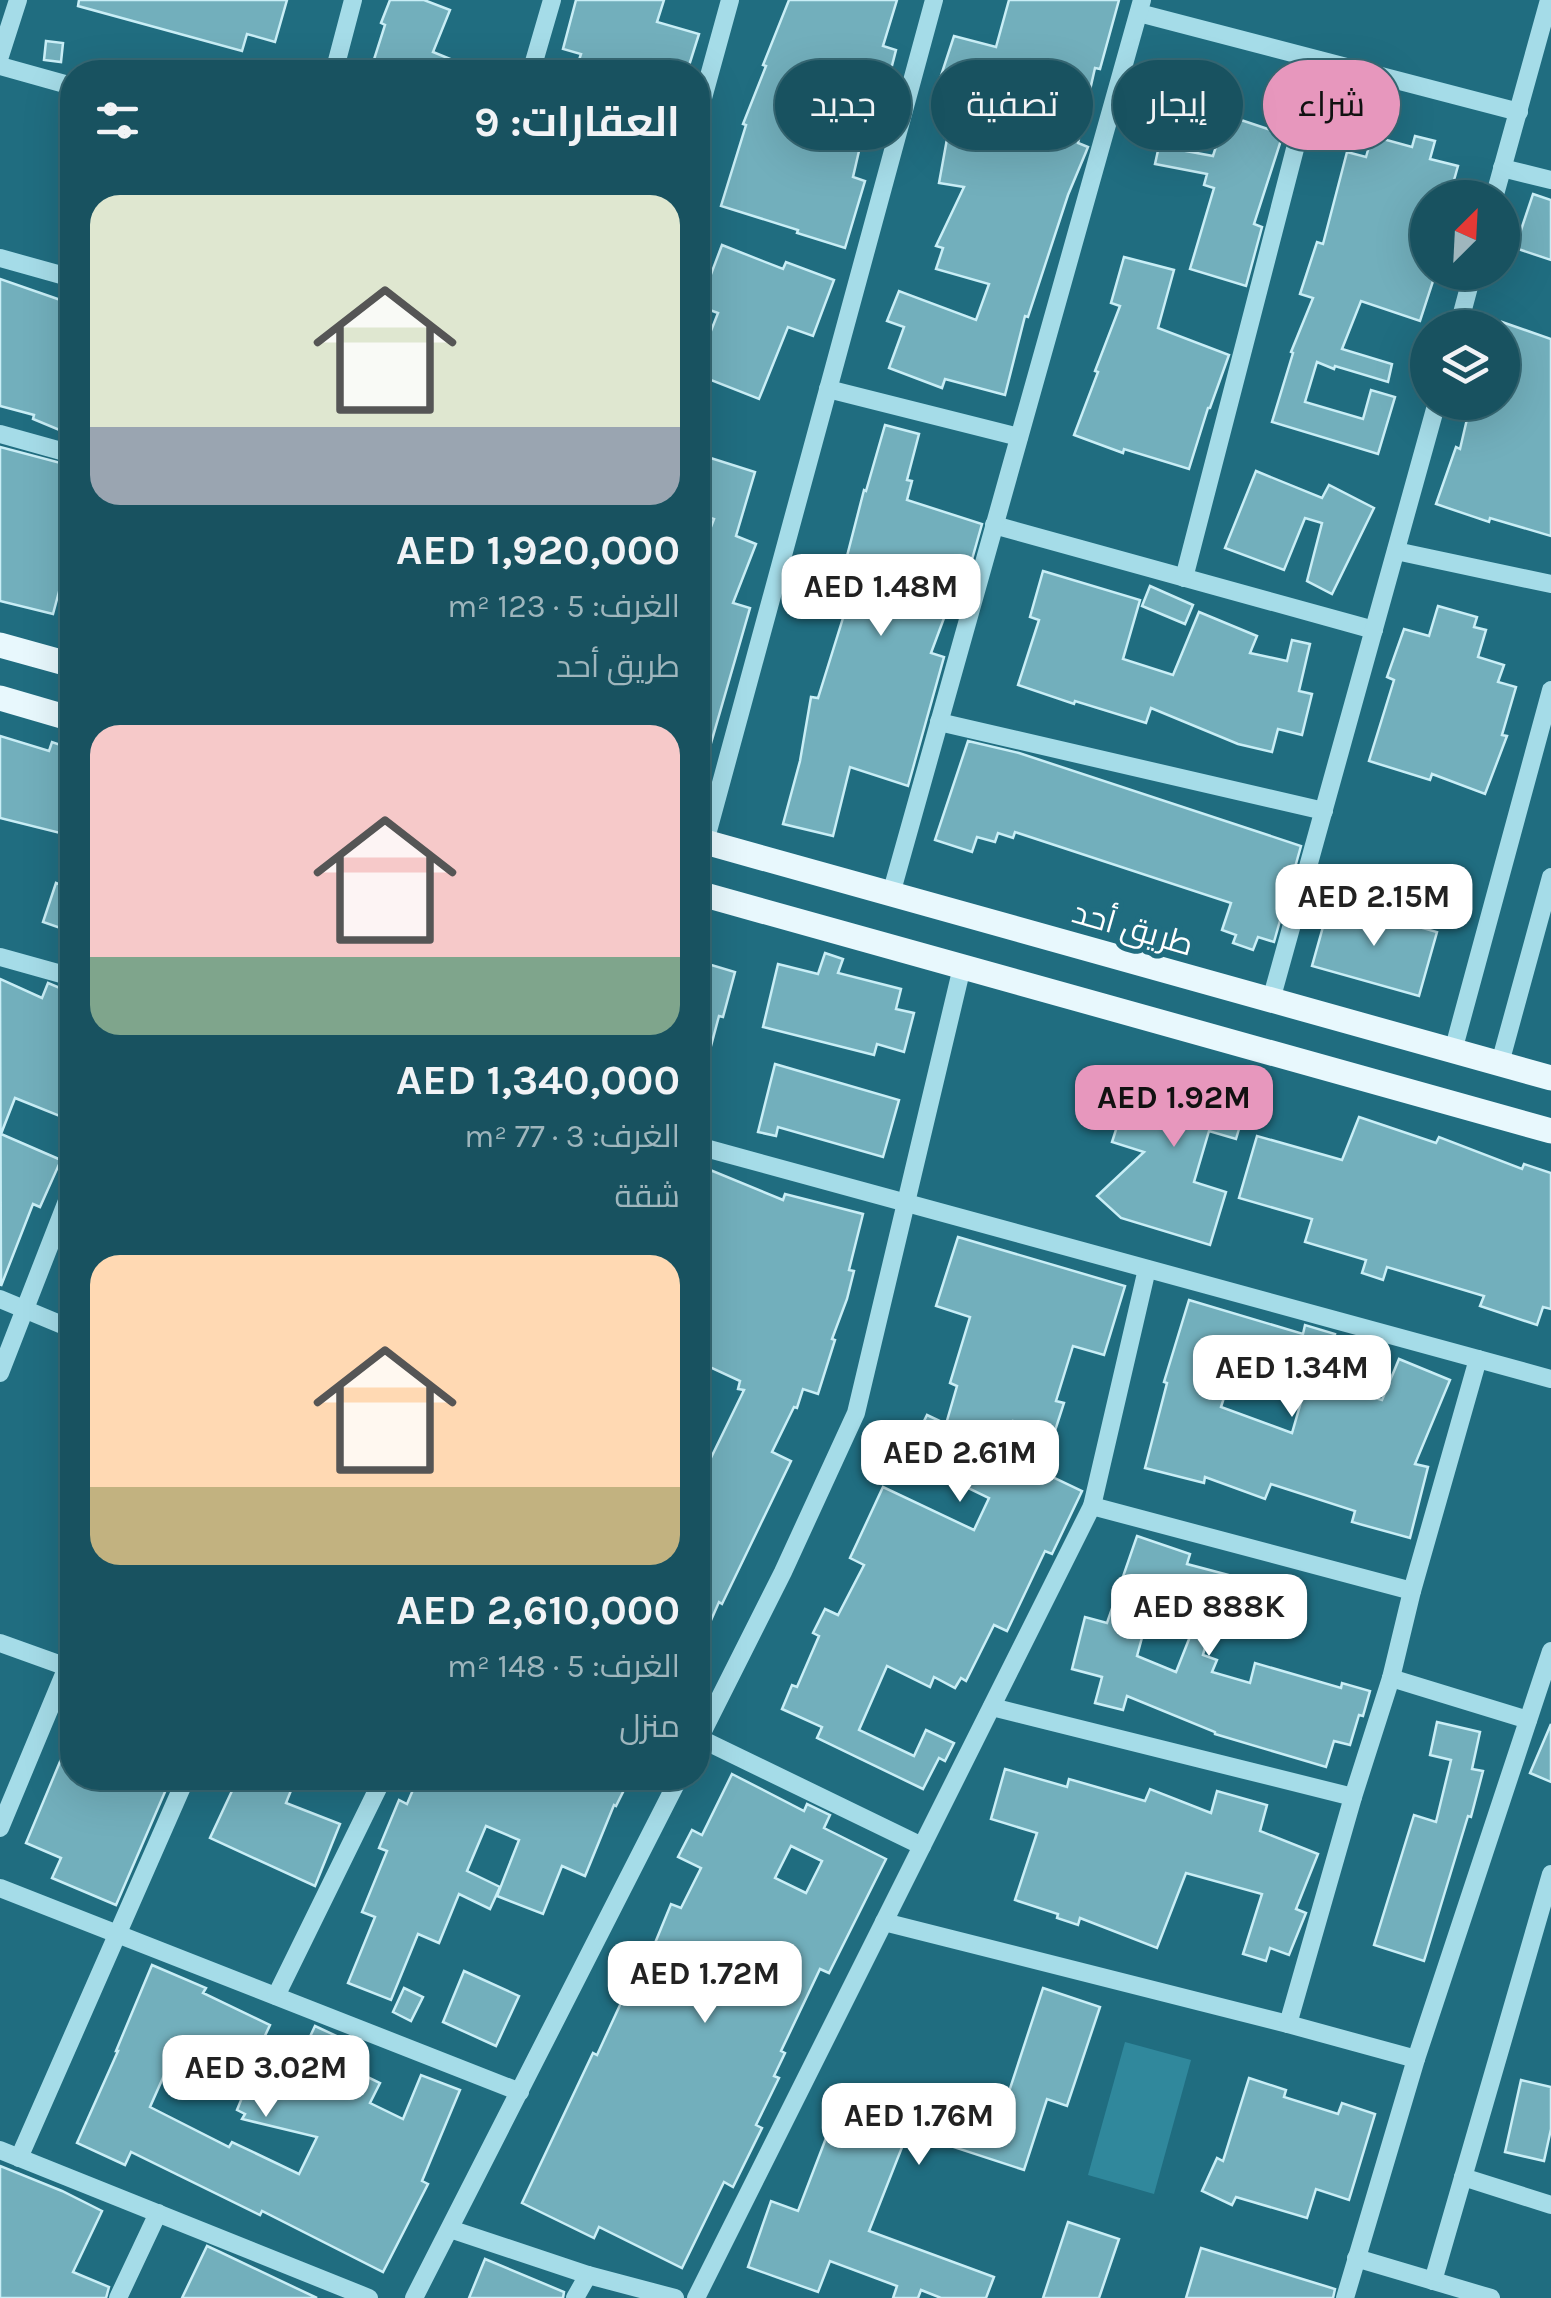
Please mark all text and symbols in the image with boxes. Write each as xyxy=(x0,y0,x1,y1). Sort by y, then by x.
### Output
chip: جديد xyxy=(775,60,911,150)
chip: تصفية xyxy=(931,60,1093,150)
chip: إيجار xyxy=(1113,60,1243,150)
chip: شراء xyxy=(1263,60,1400,150)
icon: filters xyxy=(90,93,145,148)
text: العقارات: 9 xyxy=(474,97,680,147)
north arrow xyxy=(1410,180,1520,290)
map controls xyxy=(1410,180,1520,420)
icon: home xyxy=(295,260,475,440)
button: layers xyxy=(1410,310,1520,420)
text: AED 1,920,000 xyxy=(396,525,680,575)
pin: AED 1.48M xyxy=(767,554,995,639)
text: AED 1.48M xyxy=(804,568,958,605)
text: الغرف: 5 · 123 m² xyxy=(447,588,680,625)
text: طريق أحد xyxy=(556,648,680,685)
icon: home xyxy=(295,790,475,970)
pin: AED 2.15M xyxy=(1260,864,1488,949)
text: AED 2.15M xyxy=(1297,878,1451,915)
street label: طريق أحد xyxy=(1068,892,1198,964)
text: AED 1,340,000 xyxy=(396,1055,680,1105)
pin: AED 1.92M xyxy=(1060,1065,1288,1150)
text: AED 1.92M xyxy=(1097,1079,1251,1116)
text: الغرف: 3 · 77 m² xyxy=(464,1118,680,1155)
text: شقة xyxy=(615,1178,680,1215)
icon: home xyxy=(295,1320,475,1500)
pin: AED 1.34M xyxy=(1178,1335,1406,1420)
text: AED 1.34M xyxy=(1215,1349,1369,1386)
pin: AED 2.61M xyxy=(846,1420,1074,1505)
text: AED 2.61M xyxy=(883,1434,1037,1471)
pin: AED 888K xyxy=(1106,1574,1312,1659)
text: AED 2,610,000 xyxy=(396,1585,680,1635)
text: AED 888K xyxy=(1133,1588,1285,1625)
text: الغرف: 5 · 148 m² xyxy=(447,1648,680,1685)
text: منزل xyxy=(619,1708,680,1745)
pin: AED 1.72M xyxy=(591,1941,819,2026)
text: AED 1.72M xyxy=(630,1955,780,1992)
pin: AED 3.02M xyxy=(152,2035,380,2120)
text: AED 3.02M xyxy=(184,2049,348,2086)
pin: AED 1.76M xyxy=(805,2083,1033,2168)
text: AED 1.76M xyxy=(844,2097,994,2134)

